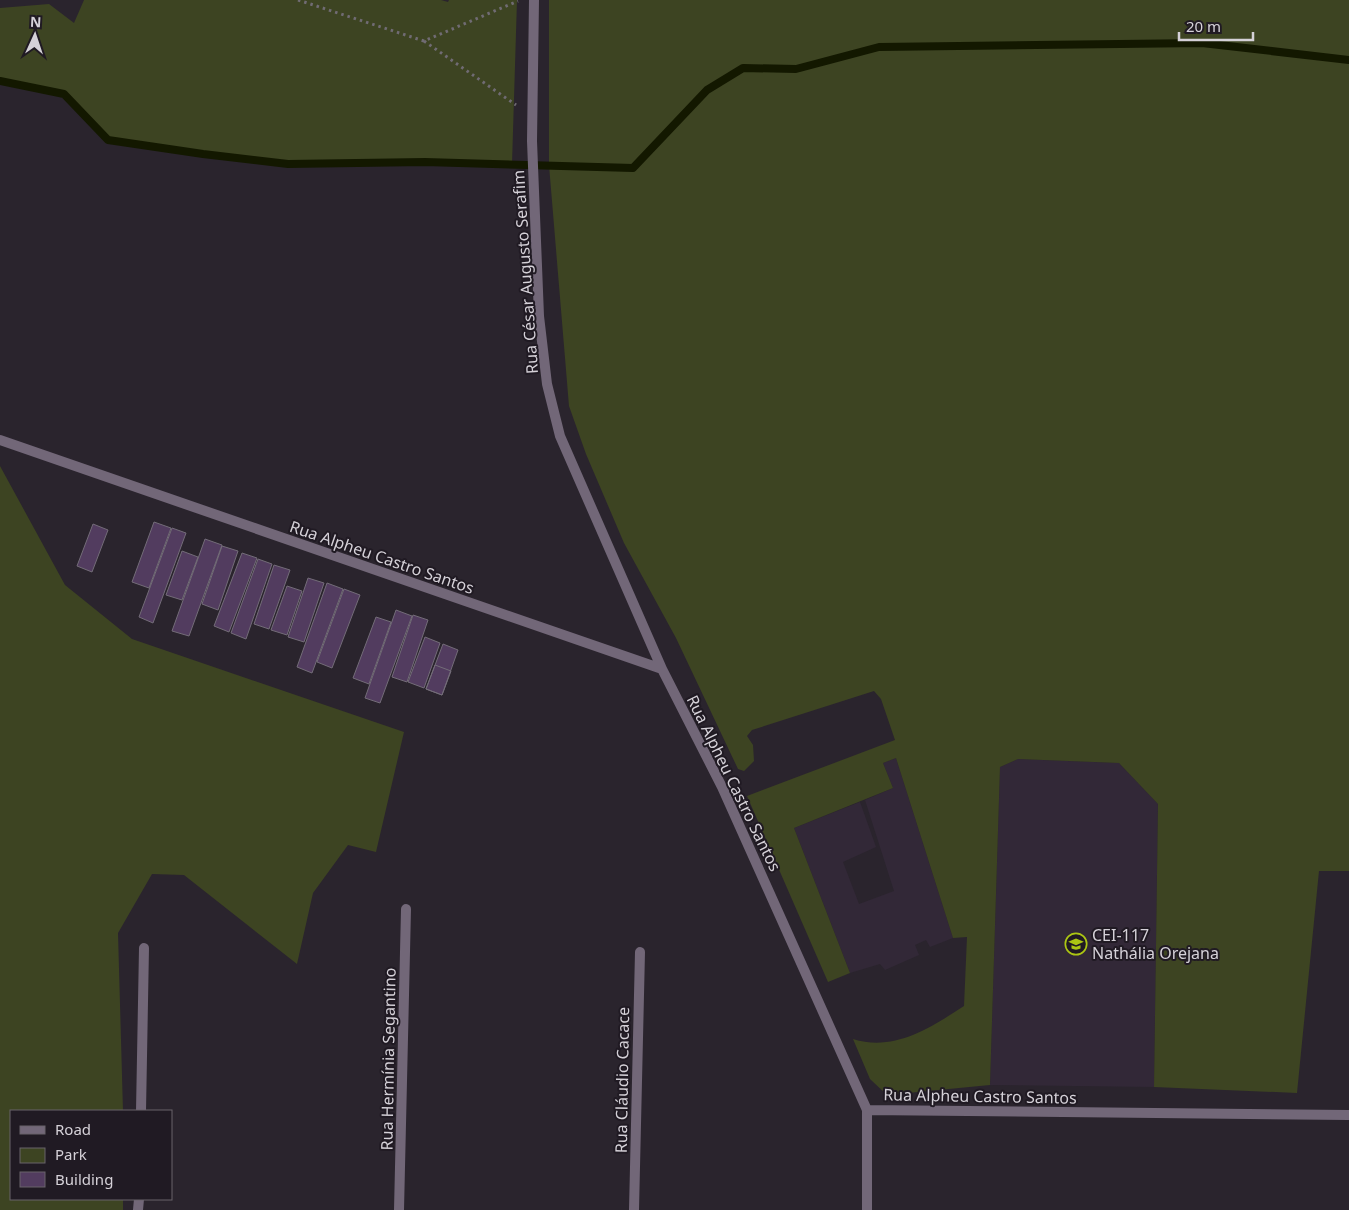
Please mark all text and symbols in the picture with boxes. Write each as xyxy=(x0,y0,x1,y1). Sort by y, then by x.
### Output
north arrow xyxy=(10,10,60,60)
scale bar xyxy=(1179,10,1253,42)
text: N xyxy=(30,12,42,31)
text: 20 m xyxy=(1186,16,1221,36)
street label: Rua César Augusto Serafim xyxy=(507,169,543,375)
street label: Rua Alpheu Castro Santos xyxy=(287,515,477,599)
street label: Rua Alpheu Castro Santos xyxy=(682,691,786,875)
place label: CEI-117 Nathália Orejana xyxy=(1092,924,1219,964)
school or university icon: CEI-117 Nathália Orejana xyxy=(1064,932,1088,956)
street label: Rua Hermínia Segantino xyxy=(375,967,401,1151)
street label: Rua Cláudio Cacace xyxy=(610,1007,634,1153)
street label: Rua Alpheu Castro Santos xyxy=(883,1083,1077,1109)
legend xyxy=(10,1110,172,1200)
text: Road xyxy=(55,1119,91,1139)
text: Park xyxy=(55,1144,87,1164)
text: Building xyxy=(55,1169,113,1189)

